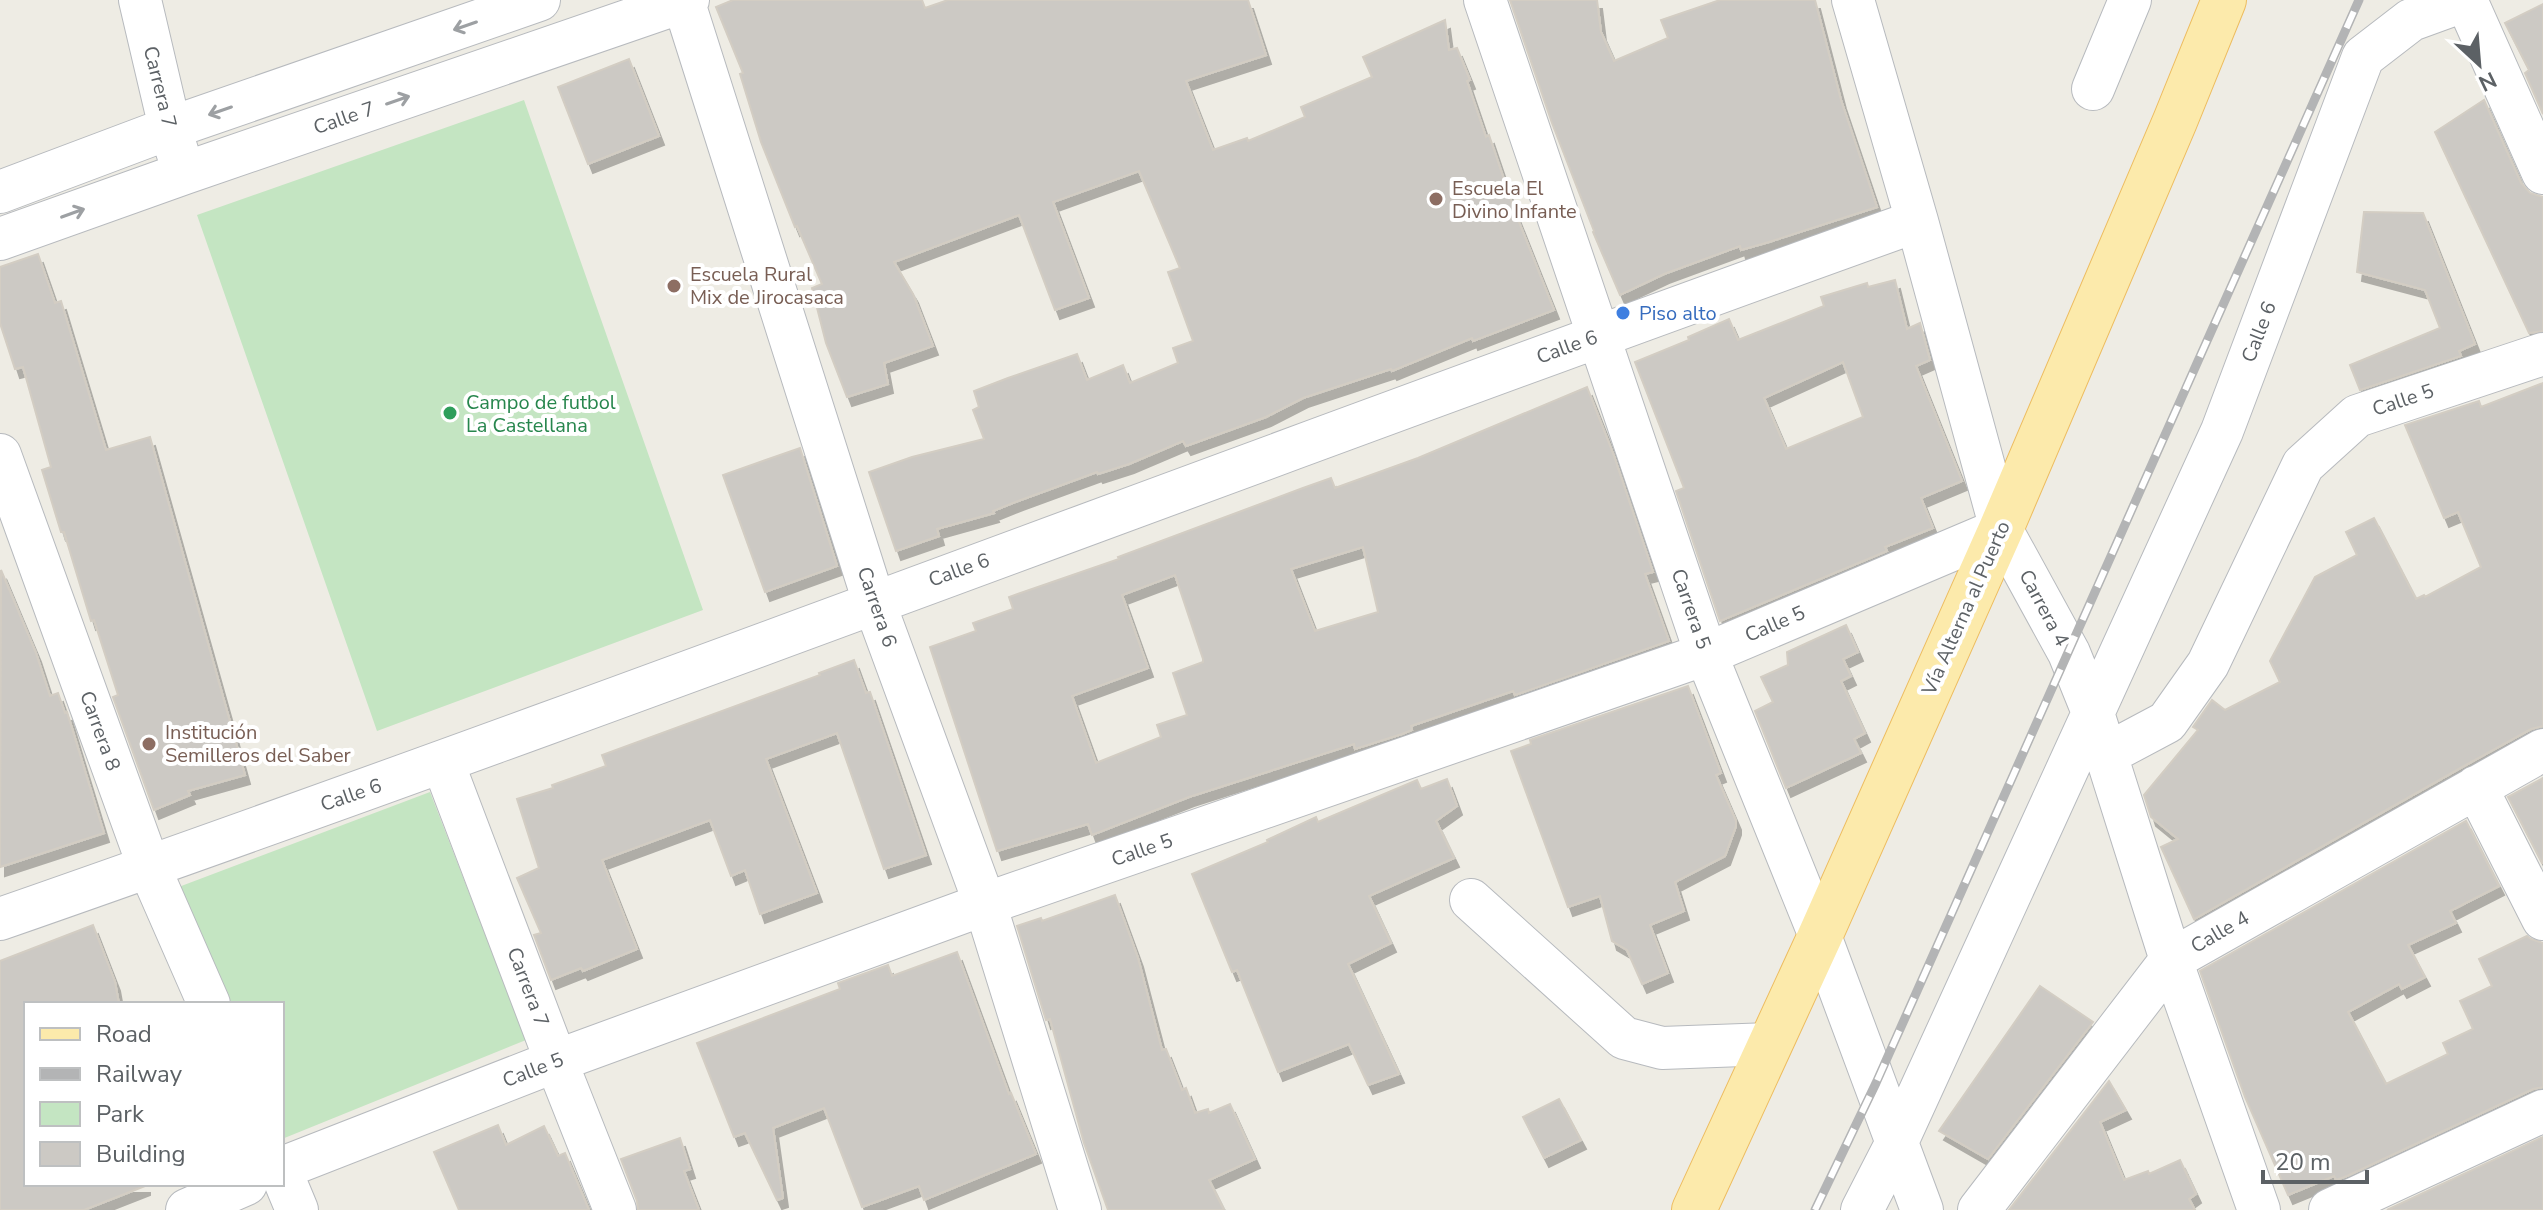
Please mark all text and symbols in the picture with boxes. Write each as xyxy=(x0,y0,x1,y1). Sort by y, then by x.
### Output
one-way arrow xyxy=(453,19,478,34)
north arrow xyxy=(2439,24,2519,104)
street label: Carrera 7 xyxy=(137,43,183,131)
text: N xyxy=(2473,64,2501,98)
one-way arrow xyxy=(385,91,410,106)
street label: Calle 7 xyxy=(310,95,378,141)
one-way arrow xyxy=(207,104,232,119)
place label: Escuela El Divino Infante xyxy=(1452,175,1577,225)
marker: Escuela El Divino Infante xyxy=(1427,190,1445,208)
one-way arrow xyxy=(61,205,85,219)
place label: Escuela Rural Mix de Jirocasaca xyxy=(690,261,844,311)
marker: Escuela Rural Mix de Jirocasaca xyxy=(665,277,683,295)
street label: Calle 6 xyxy=(2235,298,2283,366)
place label: Piso alto xyxy=(1639,300,1717,327)
marker: Piso alto xyxy=(1614,304,1632,322)
street label: Calle 6 xyxy=(1533,323,1601,371)
street label: Calle 5 xyxy=(2369,377,2437,423)
place label: Campo de futbol La Castellana xyxy=(466,389,616,439)
marker: Campo de futbol La Castellana xyxy=(441,404,459,422)
street label: Vía Alterna al Puerto xyxy=(1915,517,2017,700)
street label: Calle 6 xyxy=(925,546,993,594)
street label: Carrera 6 xyxy=(851,563,903,651)
street label: Carrera 5 xyxy=(1665,565,1717,653)
street label: Carrera 4 xyxy=(2013,565,2075,651)
street label: Calle 5 xyxy=(1741,599,1809,649)
street label: Carrera 8 xyxy=(73,687,127,775)
place label: Institución Semilleros del Saber xyxy=(165,719,351,769)
marker: Institución Semilleros del Saber xyxy=(140,735,158,753)
street label: Calle 6 xyxy=(317,772,385,818)
street label: Calle 5 xyxy=(1108,827,1176,873)
street label: Calle 4 xyxy=(2186,904,2254,960)
street label: Carrera 7 xyxy=(500,943,556,1031)
legend xyxy=(24,1002,284,1186)
text: Road xyxy=(96,1018,152,1050)
street label: Calle 5 xyxy=(499,1046,567,1094)
text: Railway xyxy=(96,1058,183,1090)
text: Park xyxy=(96,1098,145,1130)
scale bar xyxy=(2263,1134,2367,1184)
text: Building xyxy=(96,1138,186,1170)
text: 20 m xyxy=(2275,1146,2331,1178)

